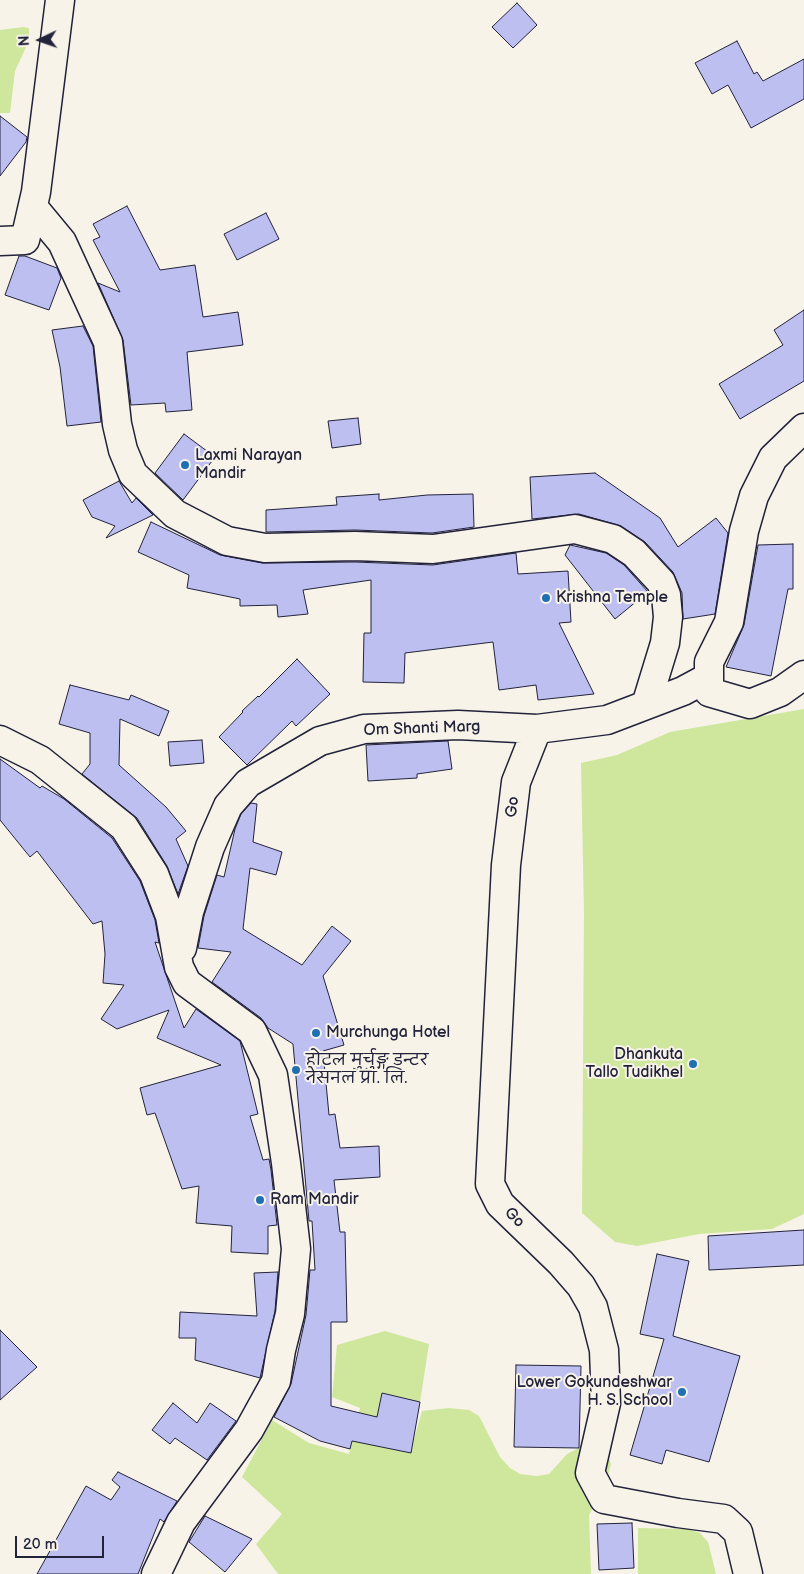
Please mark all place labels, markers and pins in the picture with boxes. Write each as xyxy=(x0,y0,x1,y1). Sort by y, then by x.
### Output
place label: Laxmi Narayan Mandir xyxy=(195,446,302,484)
marker: Laxmi Narayan Mandir xyxy=(179,459,191,471)
place label: Krishna Temple xyxy=(556,588,668,608)
marker: Krishna Temple xyxy=(540,592,552,604)
place label: Murchunga Hotel xyxy=(326,1023,450,1043)
marker: Murchunga Hotel xyxy=(310,1027,322,1039)
place label: Dhankuta Tallo Tudikhel xyxy=(586,1045,683,1083)
place label: होटल मुर्चुङ्ग इन्टर नेसनल प्रा. लि. xyxy=(306,1051,428,1089)
marker: Dhankuta Tallo Tudikhel xyxy=(687,1058,699,1070)
marker: होटल मुर्चुङ्ग इन्टर नेसनल प्रा. लि. xyxy=(290,1064,302,1076)
place label: Ram Mandir xyxy=(270,1190,359,1210)
marker: Ram Mandir xyxy=(254,1194,266,1206)
place label: Lower Gokundeshwar H. S. School xyxy=(517,1373,672,1411)
marker: Lower Gokundeshwar H. S. School xyxy=(676,1386,688,1398)

